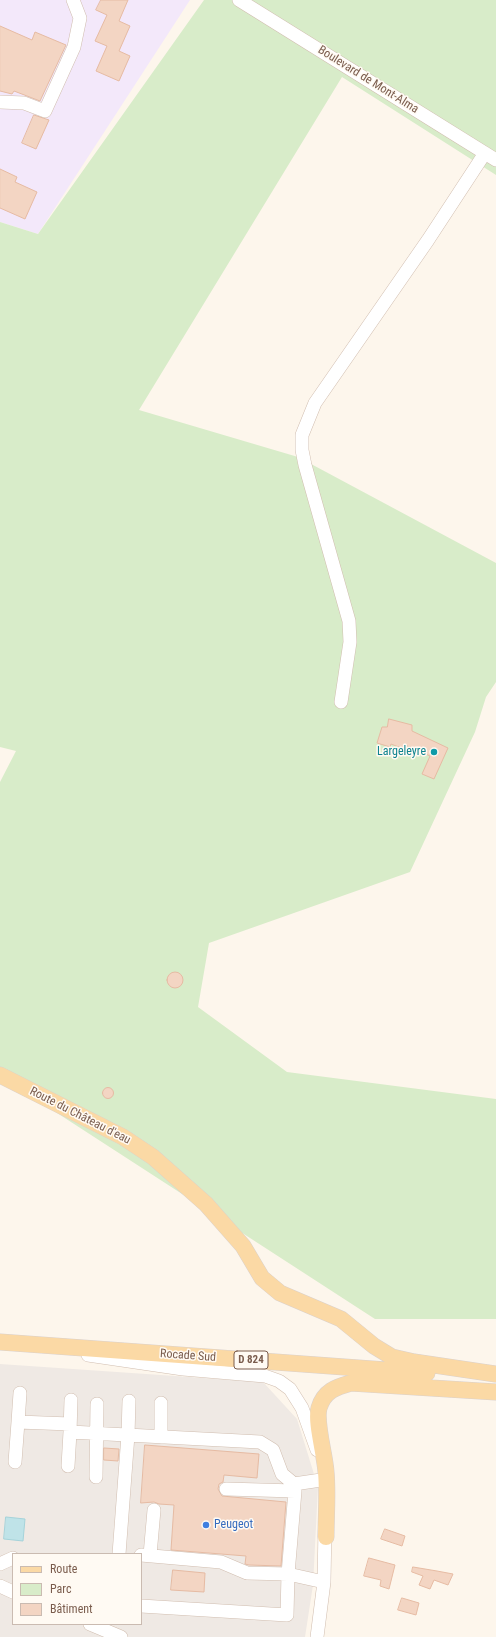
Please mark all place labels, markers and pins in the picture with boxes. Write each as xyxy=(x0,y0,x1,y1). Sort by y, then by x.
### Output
place label: Largeleyre xyxy=(377,745,426,759)
marker: Largeleyre xyxy=(429,747,439,757)
place label: Peugeot xyxy=(214,1518,253,1532)
marker: Peugeot xyxy=(201,1520,211,1530)

